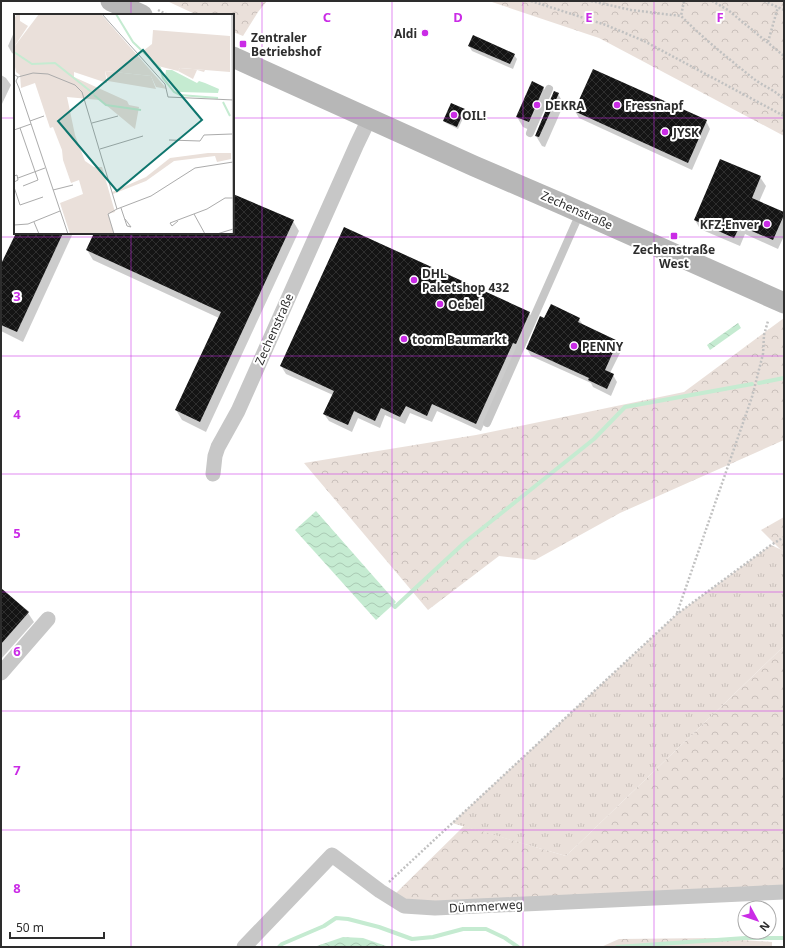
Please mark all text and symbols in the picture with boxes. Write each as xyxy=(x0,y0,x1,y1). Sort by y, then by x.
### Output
text: C xyxy=(323,8,331,26)
text: D xyxy=(453,8,463,26)
text: E xyxy=(585,8,593,26)
text: F xyxy=(716,8,724,26)
inset map xyxy=(14,14,234,234)
place label: Aldi xyxy=(394,25,417,42)
marker: Aldi xyxy=(420,28,430,38)
place label: Zentraler Betriebshof xyxy=(251,29,322,60)
marker: Zentraler Betriebshof xyxy=(238,39,248,49)
place label: DEKRA xyxy=(545,97,585,114)
place label: Fressnapf xyxy=(625,97,684,114)
marker: DEKRA xyxy=(532,100,542,110)
marker: Fressnapf xyxy=(612,100,622,110)
place label: OIL! xyxy=(462,107,486,124)
marker: OIL! xyxy=(449,110,459,120)
place label: JYSK xyxy=(672,124,699,141)
marker: JYSK xyxy=(660,127,670,137)
street label: Zechenstraße xyxy=(538,187,616,233)
place label: KFZ-Enver xyxy=(700,216,760,233)
marker: KFZ-Enver xyxy=(762,219,772,229)
marker: Zechenstraße West xyxy=(669,231,679,241)
place label: Zechenstraße West xyxy=(633,241,715,272)
place label: DHL Paketshop 432 xyxy=(422,265,509,296)
marker: DHL Paketshop 432 xyxy=(409,275,419,285)
text: 3 xyxy=(13,287,21,305)
street label: Zechenstraße xyxy=(251,290,297,368)
place label: Oebel xyxy=(448,296,483,313)
marker: Oebel xyxy=(435,299,445,309)
place label: toom Baumarkt xyxy=(412,331,507,348)
marker: toom Baumarkt xyxy=(399,334,409,344)
place label: PENNY xyxy=(582,338,624,355)
marker: PENNY xyxy=(569,341,579,351)
text: 4 xyxy=(13,405,21,423)
text: 5 xyxy=(13,524,21,542)
text: 6 xyxy=(13,642,21,660)
text: 7 xyxy=(13,761,21,779)
text: 8 xyxy=(13,879,21,897)
street label: Dümmerweg xyxy=(449,896,523,916)
north arrow xyxy=(737,900,777,940)
scale bar xyxy=(10,914,104,940)
text: N xyxy=(756,918,774,935)
text: 50 m xyxy=(16,919,44,936)

